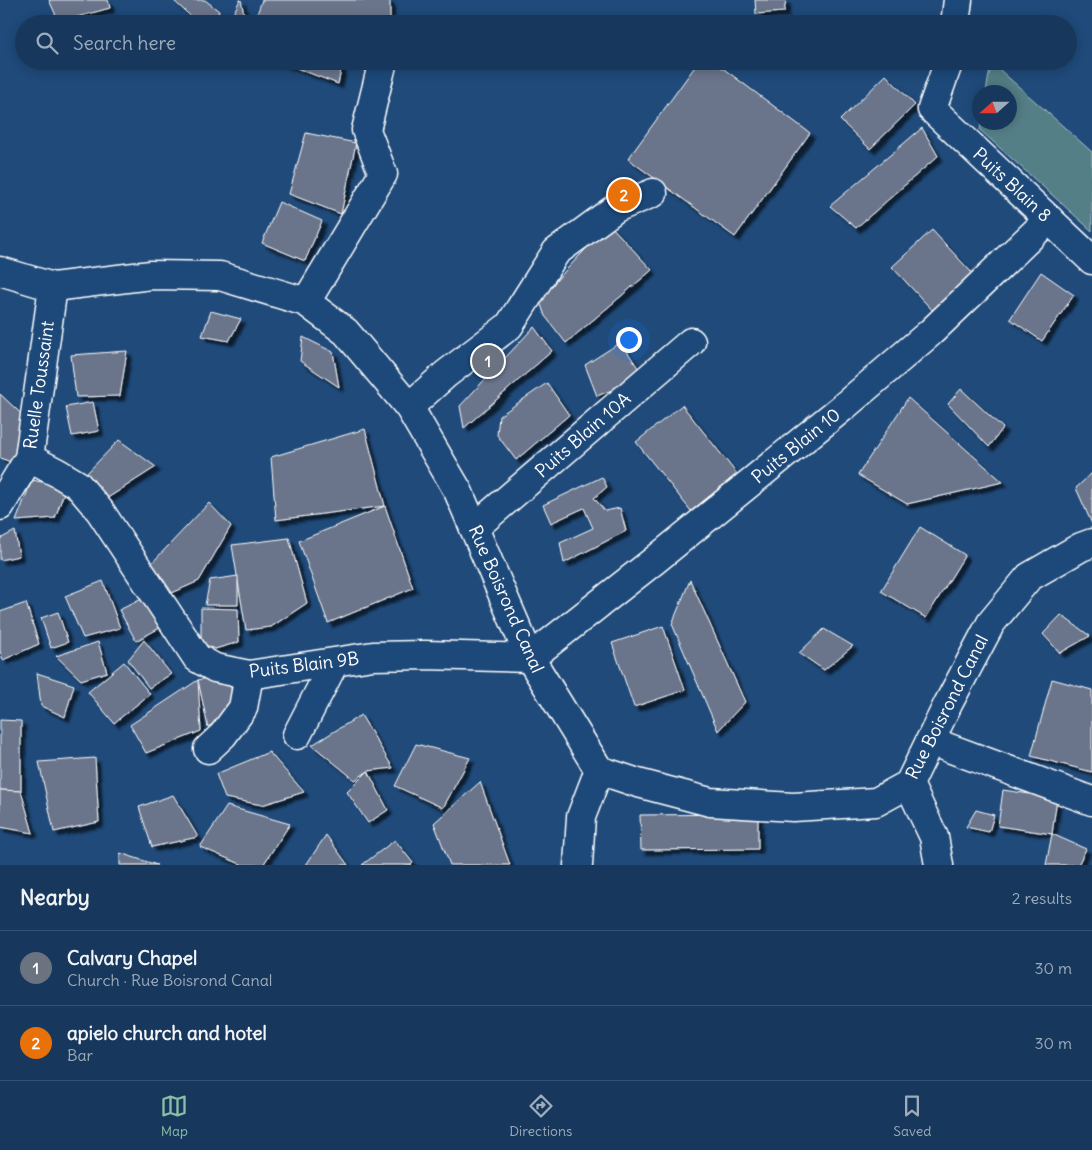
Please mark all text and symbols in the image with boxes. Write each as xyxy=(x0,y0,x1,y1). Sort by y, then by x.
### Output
search box xyxy=(15,15,1077,70)
icon: search xyxy=(33,29,61,57)
text: Search here xyxy=(73,31,176,55)
north arrow xyxy=(972,85,1017,130)
street label: Puits Blain 8 xyxy=(968,142,1056,227)
pin: 2 xyxy=(608,176,640,214)
street label: Ruelle Toussaint xyxy=(18,319,59,451)
your location xyxy=(616,327,642,353)
pin: 1 xyxy=(472,342,504,380)
street label: Puits Blain 10A xyxy=(530,387,635,482)
street label: Puits Blain 10 xyxy=(747,403,845,488)
street label: Rue Boisrond Canal xyxy=(464,521,549,676)
street label: Rue Boisrond Canal xyxy=(900,631,993,783)
street label: Puits Blain 9B xyxy=(248,646,360,683)
text: Nearby xyxy=(20,884,90,911)
text: 2 results xyxy=(1012,888,1072,908)
text: Calvary Chapel xyxy=(67,946,197,970)
text: 1 xyxy=(33,958,39,978)
text: 30 m xyxy=(1035,958,1072,978)
text: Church · Rue Boisrond Canal xyxy=(67,970,272,990)
text: apielo church and hotel xyxy=(67,1021,267,1045)
text: 2 xyxy=(32,1033,40,1053)
text: 30 m xyxy=(1035,1033,1072,1053)
text: Bar xyxy=(67,1045,93,1065)
tab: Map xyxy=(160,1092,188,1140)
tab: Directions xyxy=(509,1092,572,1140)
tab: Saved xyxy=(893,1092,932,1140)

